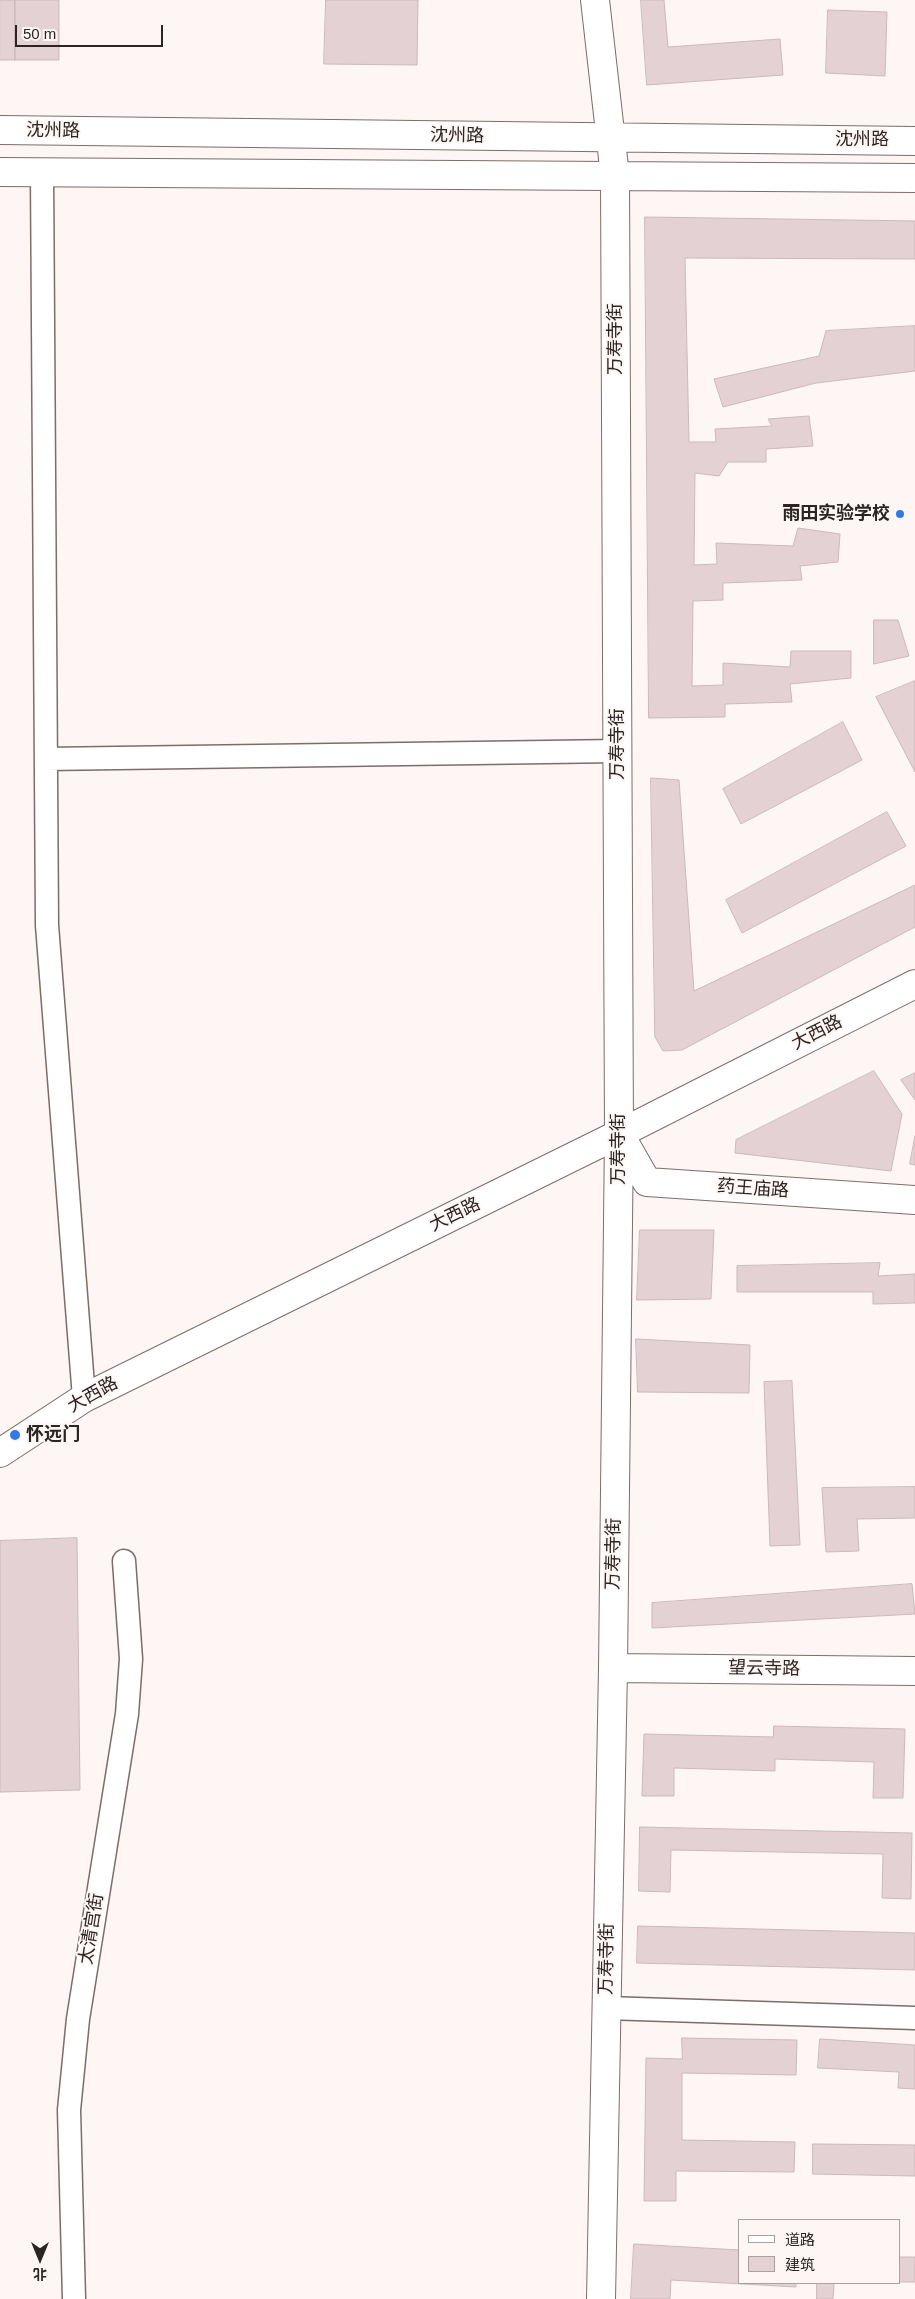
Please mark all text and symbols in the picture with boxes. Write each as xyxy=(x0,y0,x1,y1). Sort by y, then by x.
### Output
scale bar xyxy=(18,15,165,47)
text: 50 m xyxy=(23,25,56,42)
street label: 沈州路 xyxy=(26,120,80,142)
street label: 沈州路 xyxy=(430,125,484,147)
street label: 沈州路 xyxy=(835,129,889,151)
street label: 万寿寺街 xyxy=(605,303,627,375)
place label: 雨田实验学校 xyxy=(782,503,890,525)
marker: 雨田实验学校 xyxy=(894,508,906,520)
street label: 万寿寺街 xyxy=(607,708,629,780)
street label: 大西路 xyxy=(788,1011,846,1055)
street label: 万寿寺街 xyxy=(608,1113,630,1185)
street label: 药王庙路 xyxy=(716,1176,790,1202)
street label: 大西路 xyxy=(426,1193,484,1237)
street label: 大西路 xyxy=(64,1372,122,1418)
place label: 怀远门 xyxy=(26,1424,80,1446)
marker: 怀远门 xyxy=(8,1428,22,1442)
street label: 万寿寺街 xyxy=(603,1518,625,1590)
street label: 望云寺路 xyxy=(728,1658,800,1680)
street label: 太清宫街 xyxy=(76,1892,108,1966)
street label: 万寿寺街 xyxy=(596,1923,618,1995)
legend xyxy=(738,2219,900,2284)
text: 道路 xyxy=(785,2231,815,2248)
north arrow xyxy=(15,2234,65,2284)
text: 建筑 xyxy=(785,2256,815,2273)
text: 北 xyxy=(33,2266,47,2282)

